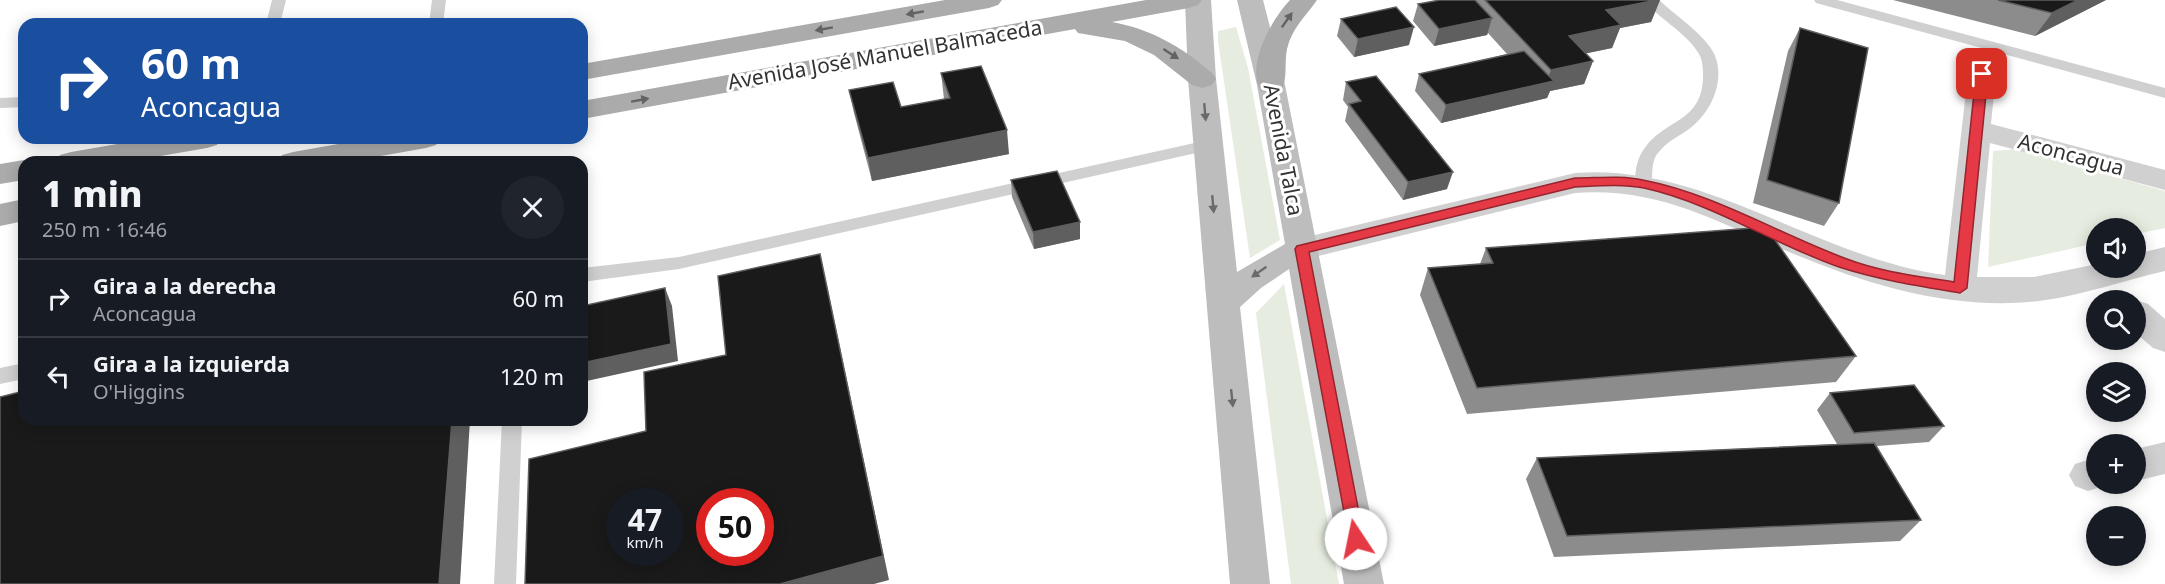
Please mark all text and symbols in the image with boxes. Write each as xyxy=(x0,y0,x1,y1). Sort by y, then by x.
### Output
one-way arrow xyxy=(905,9,924,18)
one-way arrow xyxy=(1281,12,1292,28)
street label: Avenida José Manuel Balmaceda xyxy=(725,13,1044,95)
one-way arrow xyxy=(815,25,834,34)
text: 60 m xyxy=(141,34,241,91)
icon: right xyxy=(42,42,120,120)
one-way arrow xyxy=(1163,48,1179,59)
pin xyxy=(1956,48,2007,99)
icon: arrive xyxy=(1965,57,1998,90)
street label: Avenida Talca xyxy=(1257,82,1310,218)
text: Aconcagua xyxy=(141,88,281,125)
one-way arrow xyxy=(630,95,649,104)
one-way arrow xyxy=(1200,103,1210,122)
street label: Aconcagua xyxy=(2015,126,2127,182)
text: 1 min xyxy=(42,169,143,218)
button: close xyxy=(501,176,564,239)
one-way arrow xyxy=(1208,194,1218,213)
text: 250 m · 16:46 xyxy=(42,216,167,243)
map controls xyxy=(2086,218,2146,566)
button: sound xyxy=(2086,218,2146,278)
one-way arrow xyxy=(1251,266,1267,277)
text: Gira a la derecha xyxy=(93,270,277,300)
icon: right xyxy=(42,282,75,315)
text: 60 m xyxy=(513,283,564,313)
button: search xyxy=(2086,290,2146,350)
text: Aconcagua xyxy=(93,300,197,327)
text: Gira a la izquierda xyxy=(93,348,290,378)
icon: left xyxy=(42,360,75,393)
text: 120 m xyxy=(500,361,564,391)
button: layers xyxy=(2086,362,2146,422)
text: O'Higgins xyxy=(93,378,185,405)
one-way arrow xyxy=(1227,388,1237,407)
button: + xyxy=(2086,434,2146,494)
speed limit sign: 50 xyxy=(696,488,774,566)
text: 47 xyxy=(628,499,662,540)
button: − xyxy=(2086,506,2146,566)
position arrow xyxy=(1324,507,1388,571)
text: km/h xyxy=(627,532,663,552)

